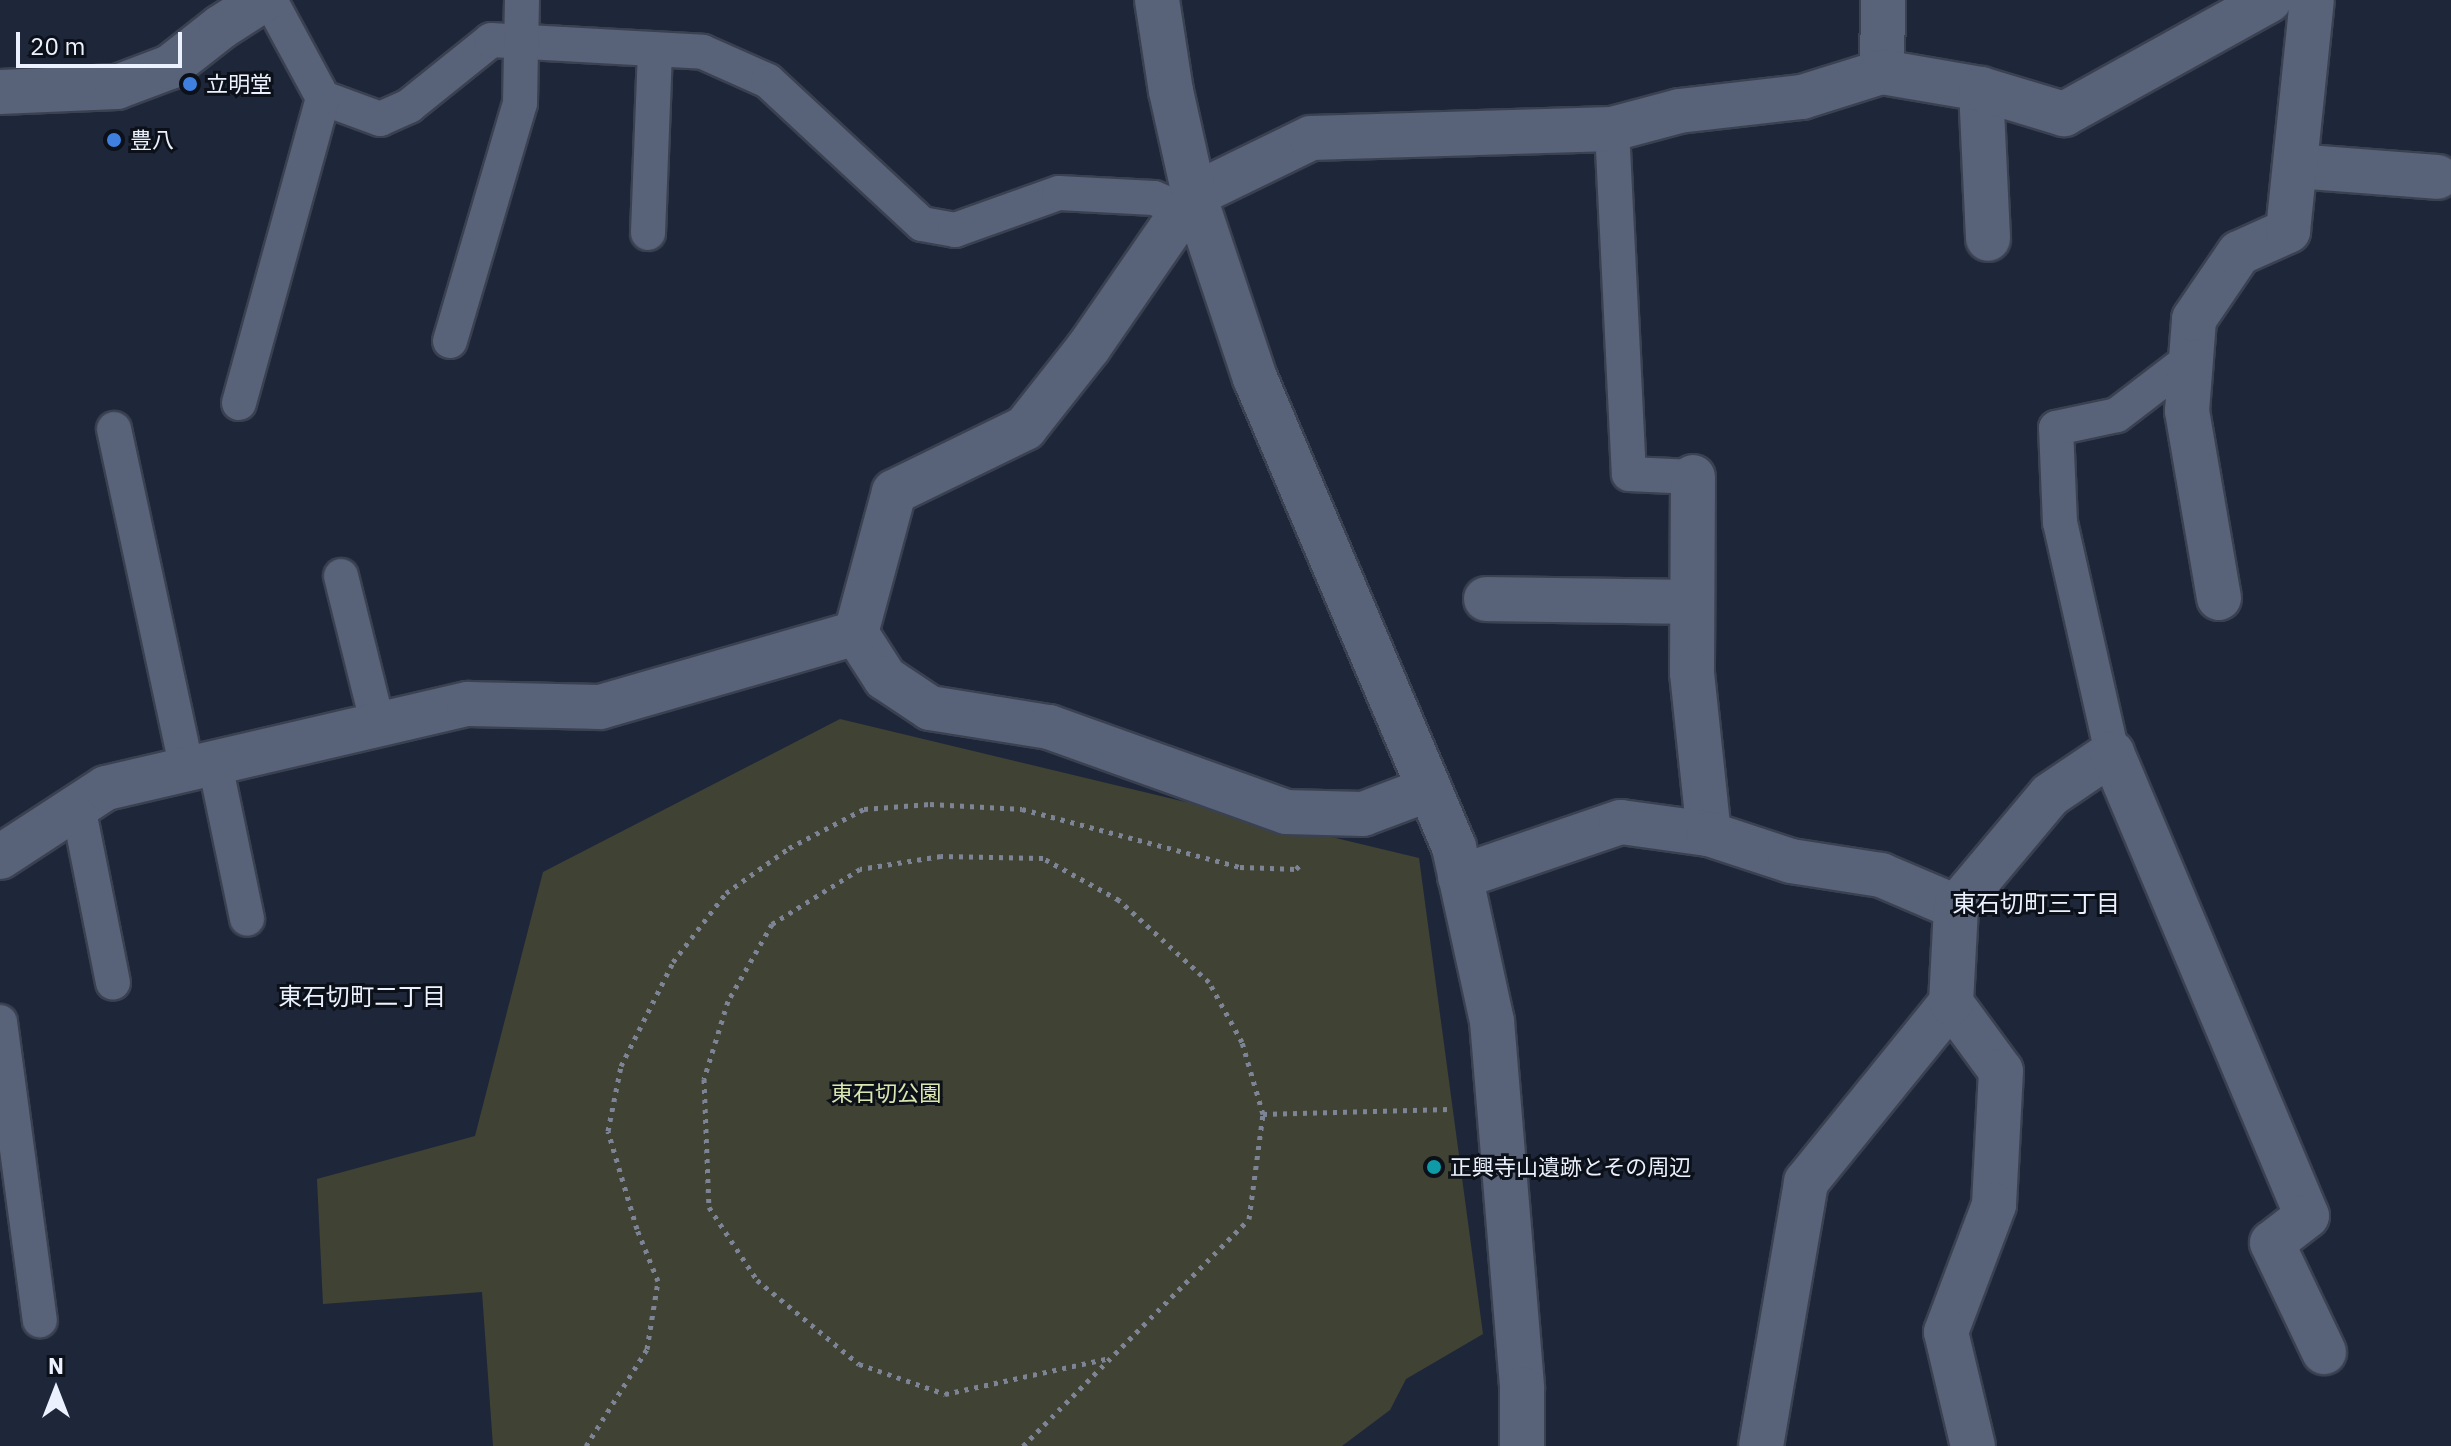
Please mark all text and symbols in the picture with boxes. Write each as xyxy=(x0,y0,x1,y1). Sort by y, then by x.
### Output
scale bar xyxy=(20,16,186,66)
text: 20 m xyxy=(30,30,85,62)
place label: 立明堂 xyxy=(206,71,272,97)
marker: 立明堂 xyxy=(181,75,199,93)
place label: 豊八 xyxy=(130,127,174,153)
marker: 豊八 xyxy=(105,131,123,149)
district label: 東石切町三丁目 xyxy=(1952,890,2120,918)
district label: 東石切町二丁目 xyxy=(278,983,446,1011)
park label: 東石切公園 xyxy=(831,1080,941,1106)
place label: 正興寺山遺跡とその周辺 xyxy=(1450,1154,1692,1180)
marker: 正興寺山遺跡とその周辺 xyxy=(1425,1158,1443,1176)
north arrow xyxy=(16,1350,96,1430)
text: N xyxy=(48,1351,64,1380)

